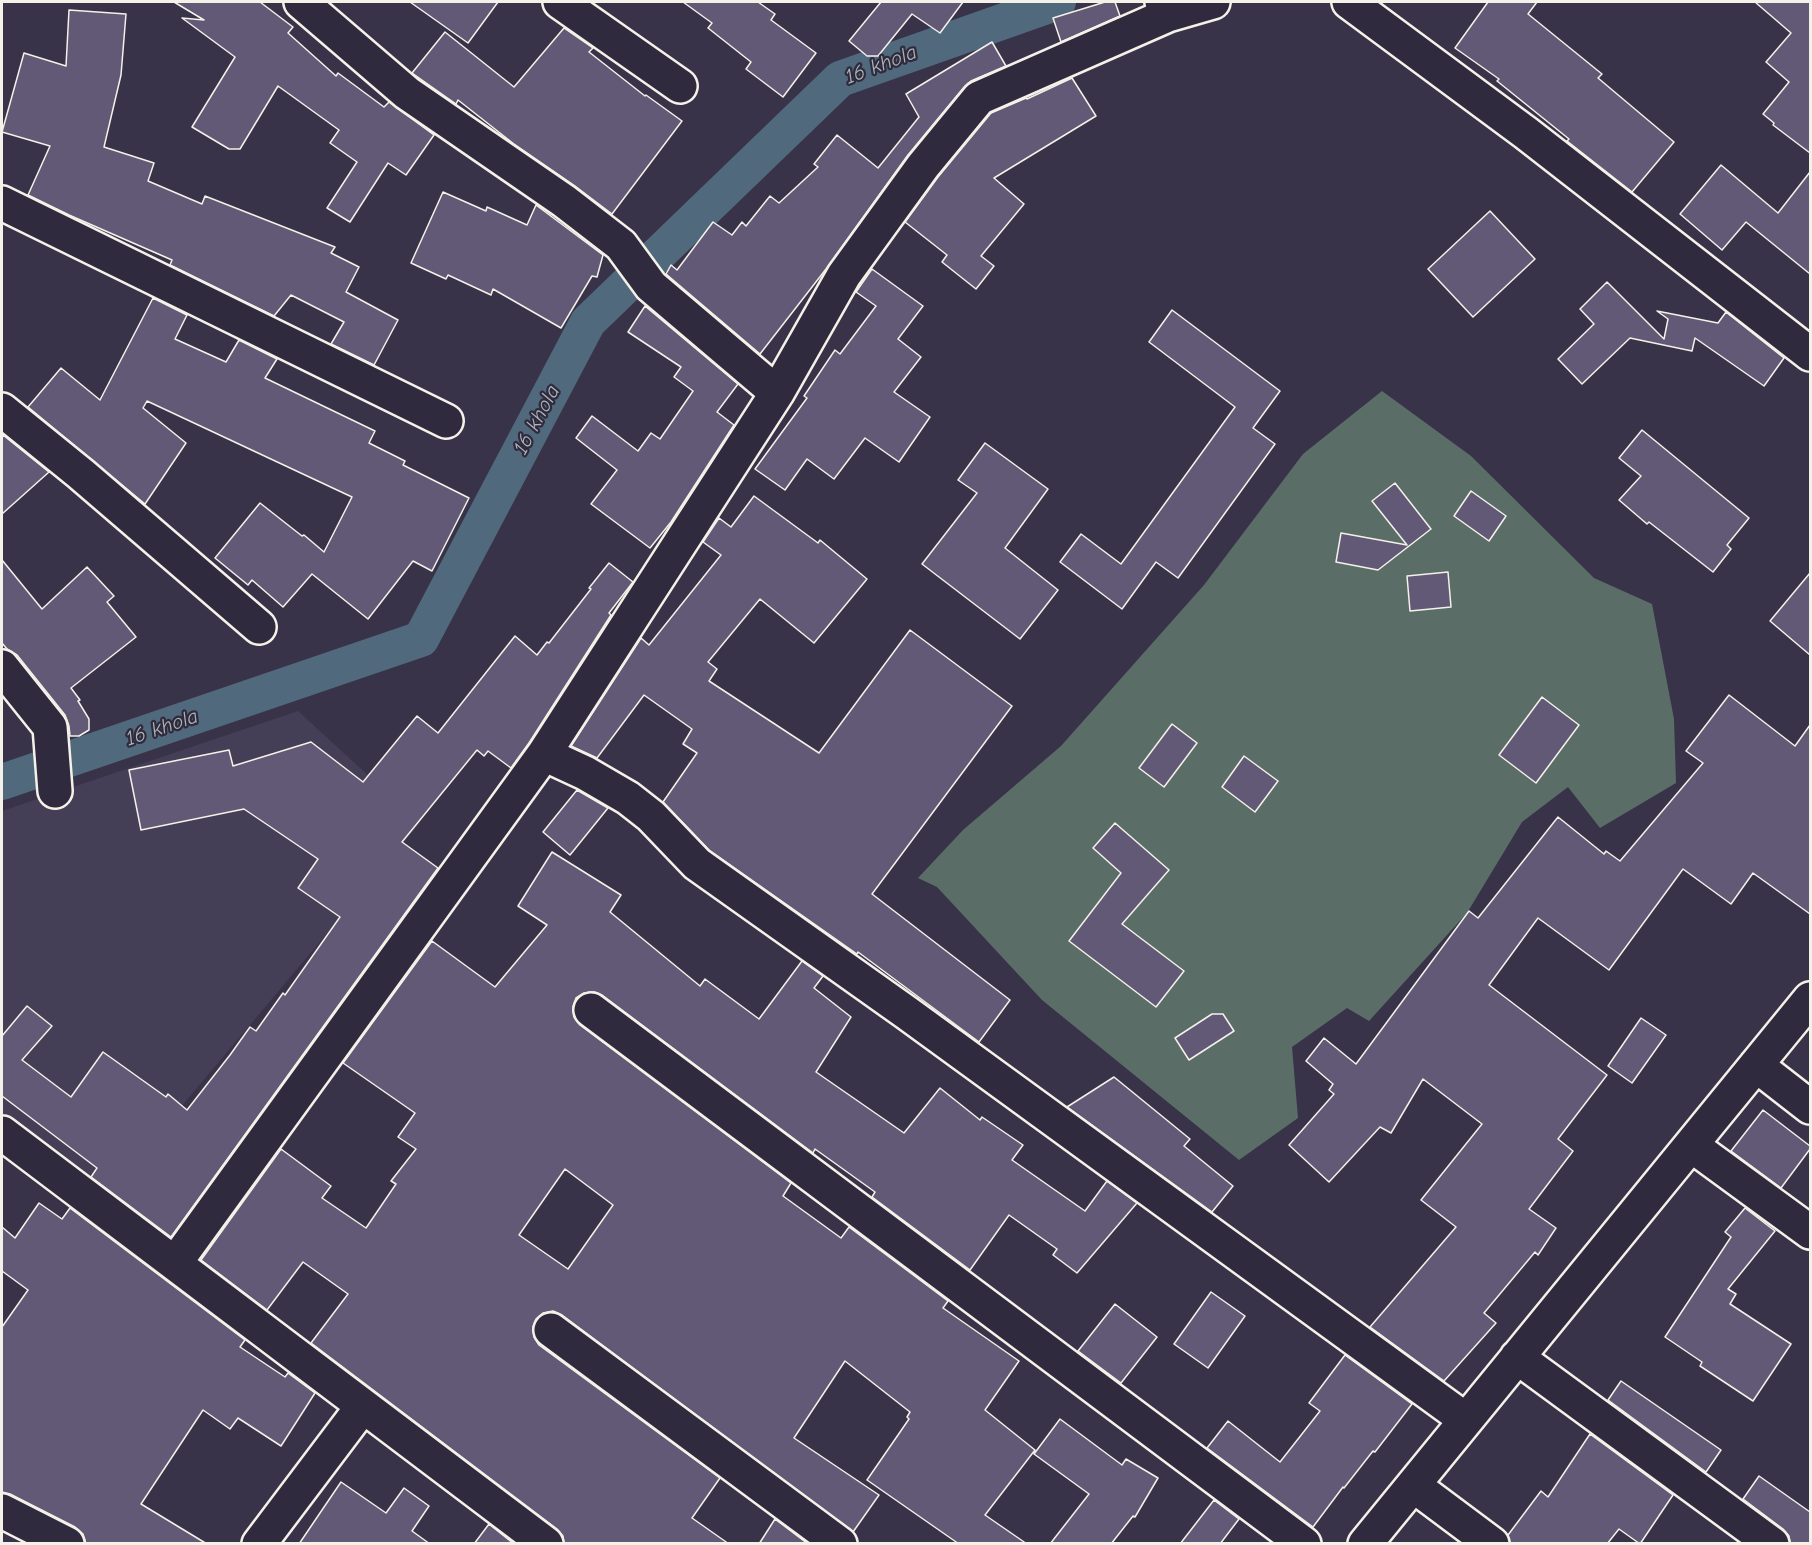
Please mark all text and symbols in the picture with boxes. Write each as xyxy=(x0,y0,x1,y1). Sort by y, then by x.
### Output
water label: 16 khola xyxy=(842,40,920,90)
water label: 16 khola xyxy=(508,381,566,459)
water label: 16 khola xyxy=(123,704,201,752)

